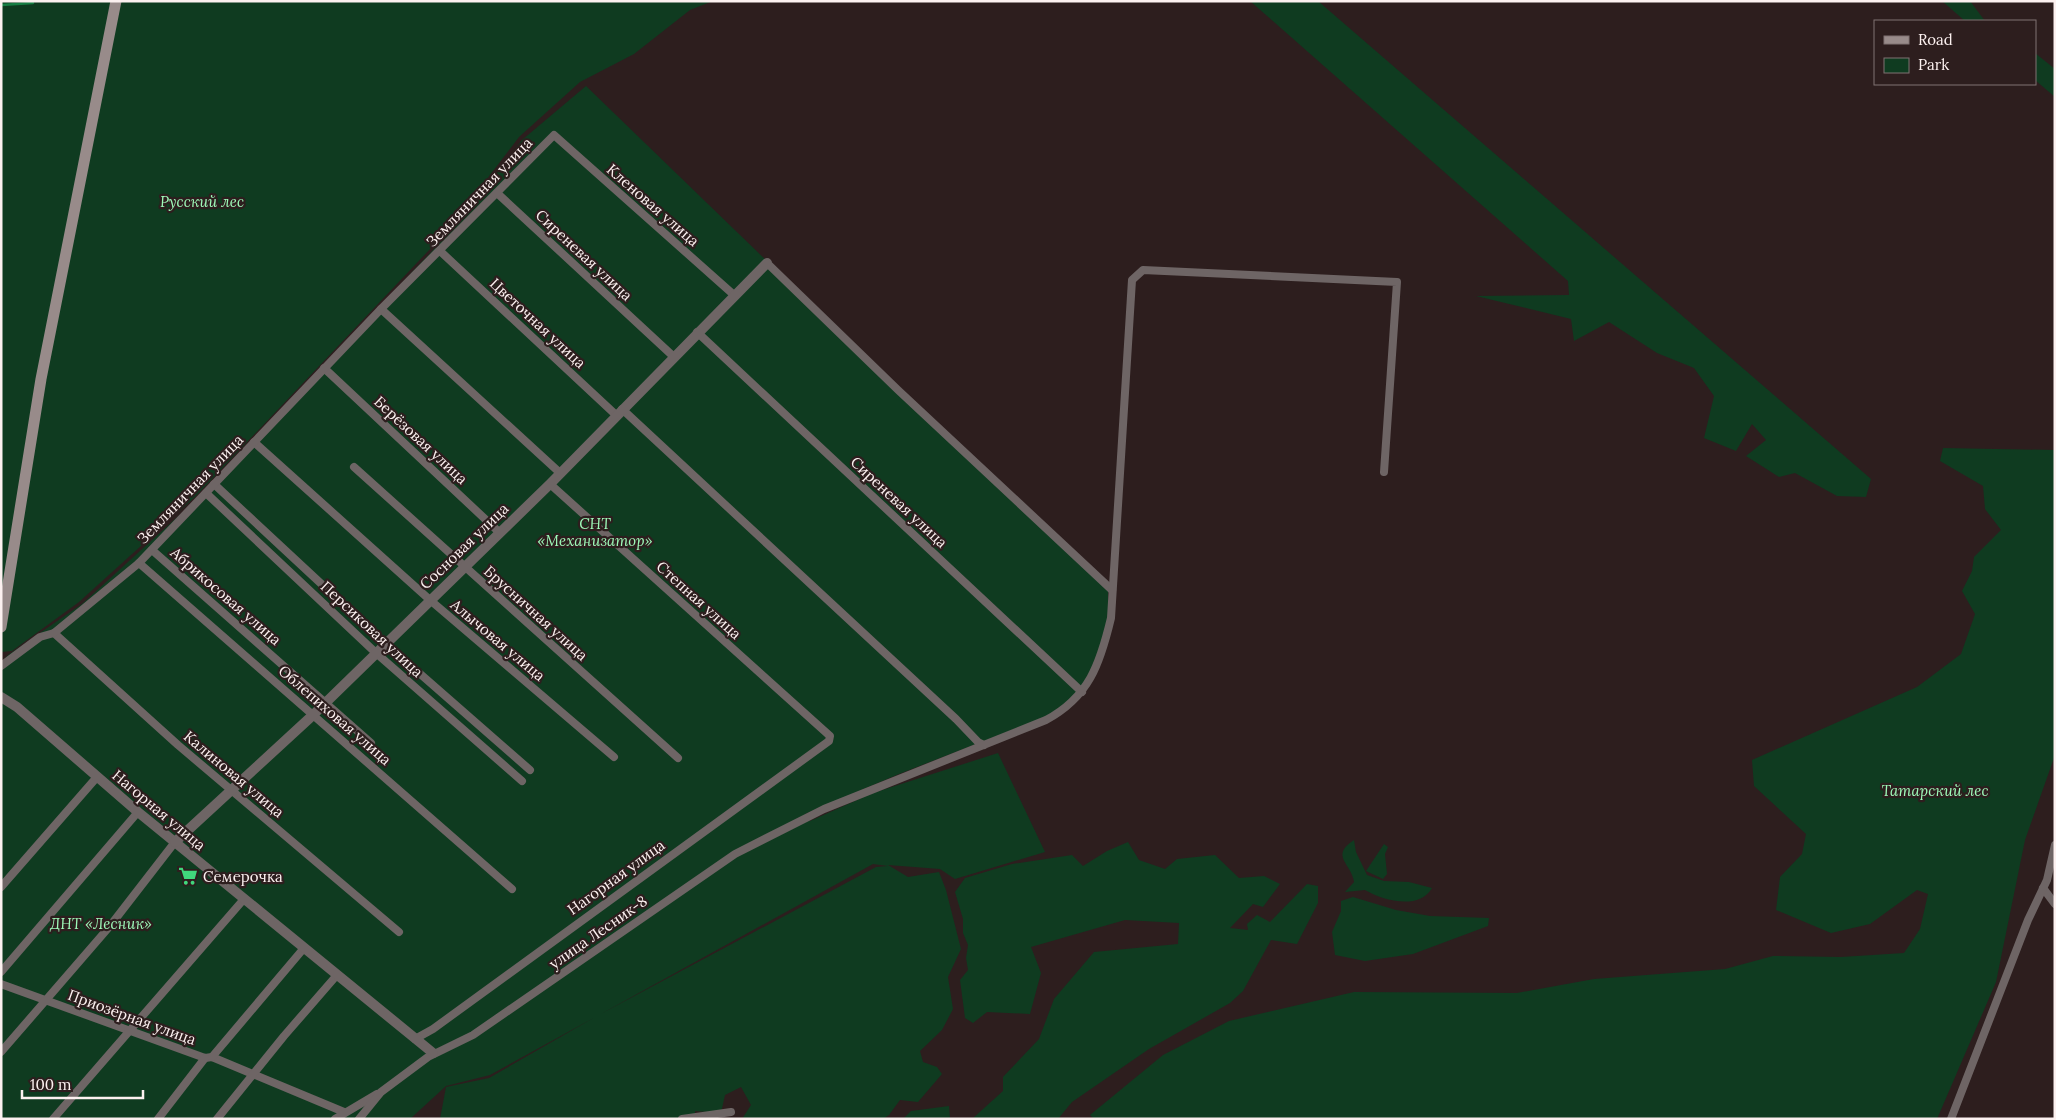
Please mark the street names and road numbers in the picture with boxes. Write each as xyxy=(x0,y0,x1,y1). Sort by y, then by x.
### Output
street label: Земляничная улица xyxy=(422,133,536,251)
street label: Кленовая улица xyxy=(603,160,703,250)
street label: Сиреневая улица xyxy=(532,205,636,305)
street label: Цветочная улица xyxy=(486,274,590,372)
street label: Берёзовая улица xyxy=(370,392,472,488)
street label: Земляничная улица xyxy=(133,430,247,548)
street label: Сиреневая улица xyxy=(847,452,951,552)
street label: Сосновая улица xyxy=(416,499,513,593)
street label: Абрикосовая улица xyxy=(166,542,285,649)
street label: Степная улица xyxy=(653,557,746,643)
street label: Брусничная улица xyxy=(480,561,592,665)
street label: Персиковая улица xyxy=(317,577,427,682)
street label: Алычовая улица xyxy=(446,594,549,685)
street label: Облепиховая улица xyxy=(275,661,395,769)
street label: Калиновая улица xyxy=(180,726,288,822)
street label: Нагорная улица xyxy=(108,765,210,855)
street label: Нагорная улица xyxy=(564,835,669,919)
street label: улица Лесник-8 xyxy=(545,891,651,973)
street label: Приозёрная улица xyxy=(65,985,199,1049)

